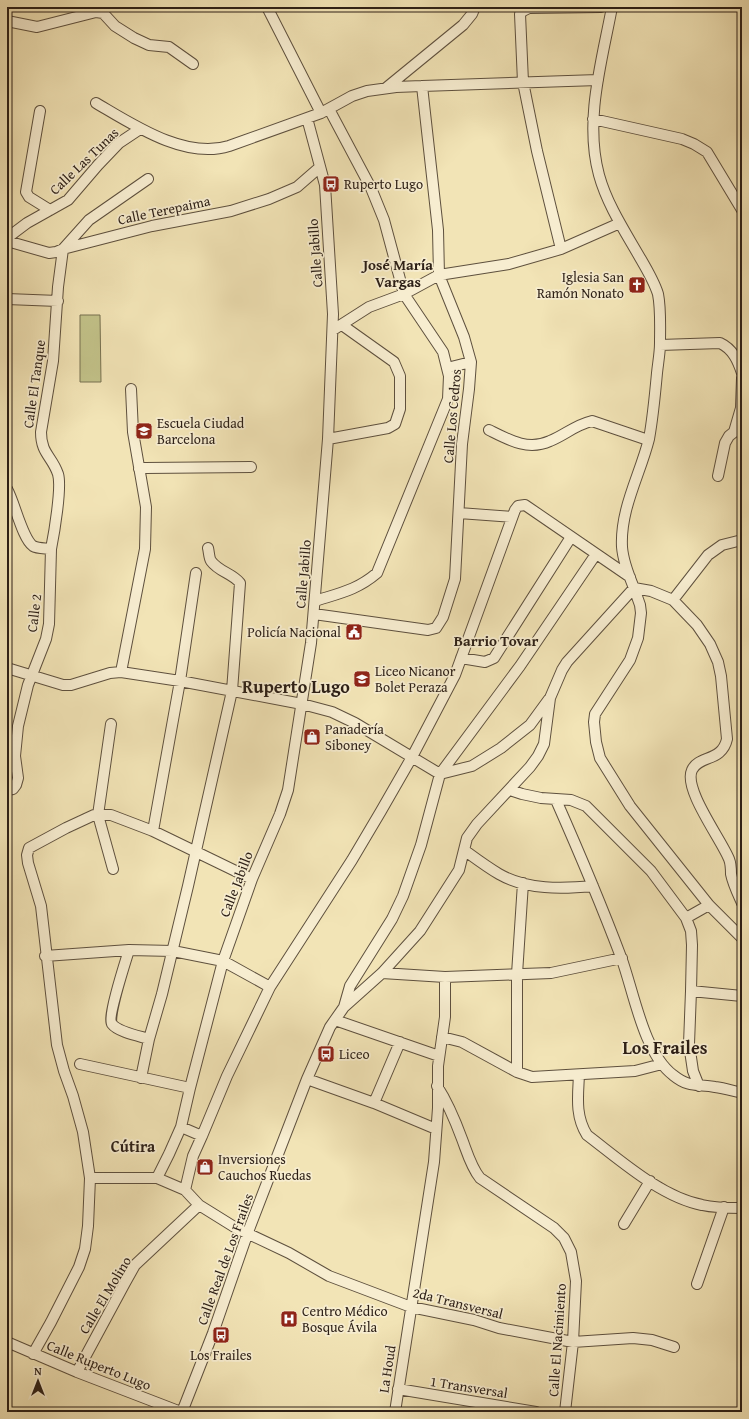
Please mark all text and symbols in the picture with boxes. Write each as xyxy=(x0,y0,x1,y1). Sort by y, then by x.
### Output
street label: Calle Las Tunas xyxy=(45,123,123,199)
bus stop icon: Ruperto Lugo xyxy=(321,174,341,194)
place label: Ruperto Lugo xyxy=(344,174,423,194)
street label: Calle Terepaima xyxy=(116,190,212,230)
street label: Calle Jabillo xyxy=(303,218,327,288)
district label: José María Vargas xyxy=(360,254,433,292)
place label: Iglesia San Ramón Nonato xyxy=(537,267,624,303)
church icon: Iglesia San Ramón Nonato xyxy=(627,275,647,295)
street label: Calle El Tanque xyxy=(18,338,50,430)
street label: Calle Los Cedros xyxy=(438,368,466,464)
place label: Escuela Ciudad Barcelona xyxy=(157,413,245,449)
school or university icon: Escuela Ciudad Barcelona xyxy=(134,421,154,441)
street label: Calle Jabillo xyxy=(290,539,316,609)
street label: Calle 2 xyxy=(22,593,46,633)
place label: Policía Nacional xyxy=(247,622,341,642)
public building icon: Policía Nacional xyxy=(344,622,364,642)
district label: Barrio Tovar xyxy=(454,630,538,651)
place label: Liceo Nicanor Bolet Peraza xyxy=(375,661,456,697)
school or university icon: Liceo Nicanor Bolet Peraza xyxy=(352,669,372,689)
district label: Ruperto Lugo xyxy=(242,673,350,700)
place label: Panadería Siboney xyxy=(325,719,384,755)
shop icon: Panadería Siboney xyxy=(302,727,322,747)
street label: Calle Jabillo xyxy=(214,848,258,920)
district label: Los Frailes xyxy=(622,1034,708,1061)
bus stop icon: Liceo xyxy=(316,1044,336,1064)
place label: Liceo xyxy=(339,1044,370,1064)
district label: Cútira xyxy=(111,1134,156,1158)
place label: Inversiones Cauchos Ruedas xyxy=(218,1149,311,1185)
shop icon: Inversiones Cauchos Ruedas xyxy=(195,1157,215,1177)
street label: Calle Real de Los Frailes xyxy=(192,1190,258,1328)
street label: Calle El Molino xyxy=(74,1252,136,1338)
street label: 2da Transversal xyxy=(411,1282,505,1324)
street label: Calle El Nacimiento xyxy=(543,1283,571,1397)
place label: Centro Médico Bosque Ávila xyxy=(302,1301,388,1337)
hospital icon: Centro Médico Bosque Ávila xyxy=(279,1309,299,1329)
bus stop icon: Los Frailes xyxy=(211,1325,231,1345)
street label: Calle Ruperto Lugo xyxy=(44,1335,154,1395)
street label: La Houd xyxy=(373,1343,401,1394)
place label: Los Frailes xyxy=(190,1345,252,1365)
north arrow xyxy=(18,1361,58,1401)
text: N xyxy=(34,1363,42,1379)
street label: 1 Transversal xyxy=(429,1371,509,1403)

